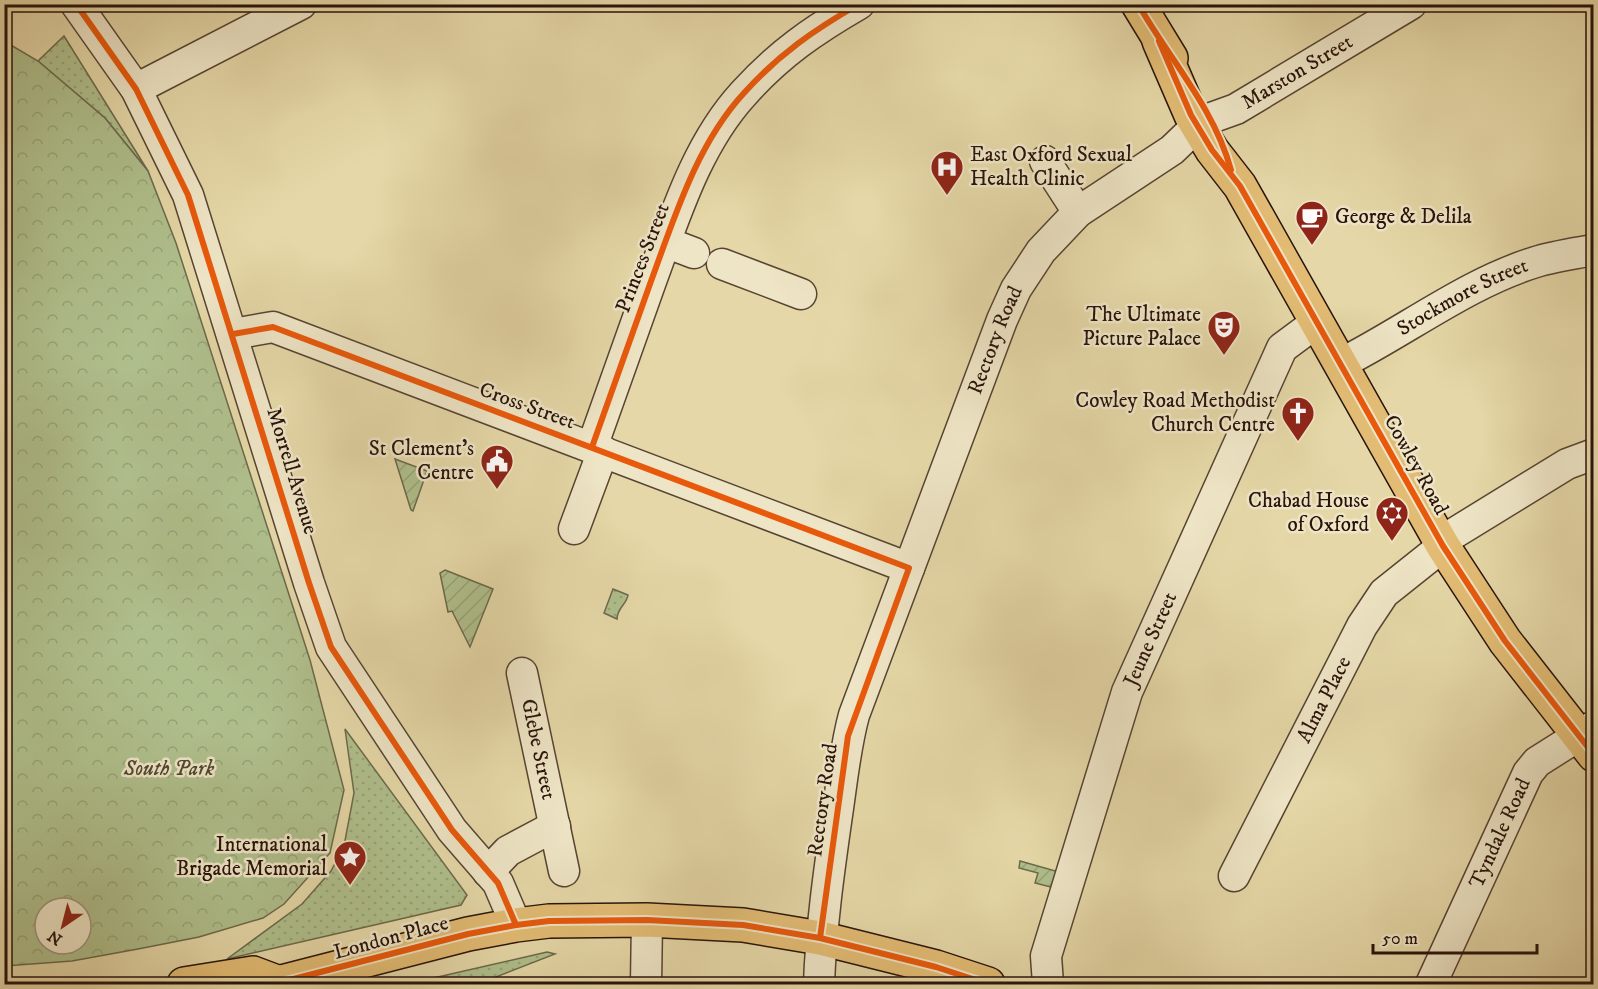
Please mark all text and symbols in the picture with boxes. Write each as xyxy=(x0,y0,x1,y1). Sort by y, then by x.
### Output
street label: Marston Street xyxy=(1237,29,1358,116)
place label: East Oxford Sexual Health Clinic xyxy=(970,142,1133,192)
hospital icon: East Oxford Sexual Health Clinic xyxy=(929,149,965,196)
street label: Princes Street xyxy=(610,199,676,316)
cafe icon: George & Delila xyxy=(1294,199,1330,246)
place label: George & Delila xyxy=(1335,204,1472,230)
street label: Stockmore Street xyxy=(1393,252,1532,342)
street label: Rectory Road xyxy=(962,282,1029,398)
place label: The Ultimate Picture Palace xyxy=(1082,302,1201,352)
theatre icon: The Ultimate Picture Palace xyxy=(1206,309,1242,356)
street label: Cross Street xyxy=(476,377,579,435)
place label: Cowley Road Methodist Church Centre xyxy=(1075,388,1275,438)
church icon: Cowley Road Methodist Church Centre xyxy=(1280,395,1316,442)
street label: Morrell Avenue xyxy=(260,405,324,538)
street label: Cowley Road xyxy=(1378,411,1454,520)
place label: St Clement's Centre xyxy=(369,436,474,486)
public building icon: St Clement's Centre xyxy=(479,443,515,490)
place label: Chabad House of Oxford xyxy=(1248,488,1370,538)
synagogue icon: Chabad House of Oxford xyxy=(1374,495,1410,542)
street label: Jeune Street xyxy=(1117,588,1183,692)
street label: Alma Place xyxy=(1291,652,1357,748)
street label: Glebe Street xyxy=(515,697,562,802)
street label: Rectory Road xyxy=(802,741,844,858)
park label: South Park xyxy=(123,756,214,782)
street label: Tyndale Road xyxy=(1464,774,1537,892)
place label: International Brigade Memorial xyxy=(176,832,328,882)
place icon: International Brigade Memorial xyxy=(332,839,368,886)
north arrow xyxy=(33,896,93,956)
street label: London Place xyxy=(331,910,451,966)
scale bar xyxy=(1373,917,1536,955)
text: N xyxy=(44,926,66,949)
text: 50 m xyxy=(1382,928,1418,950)

